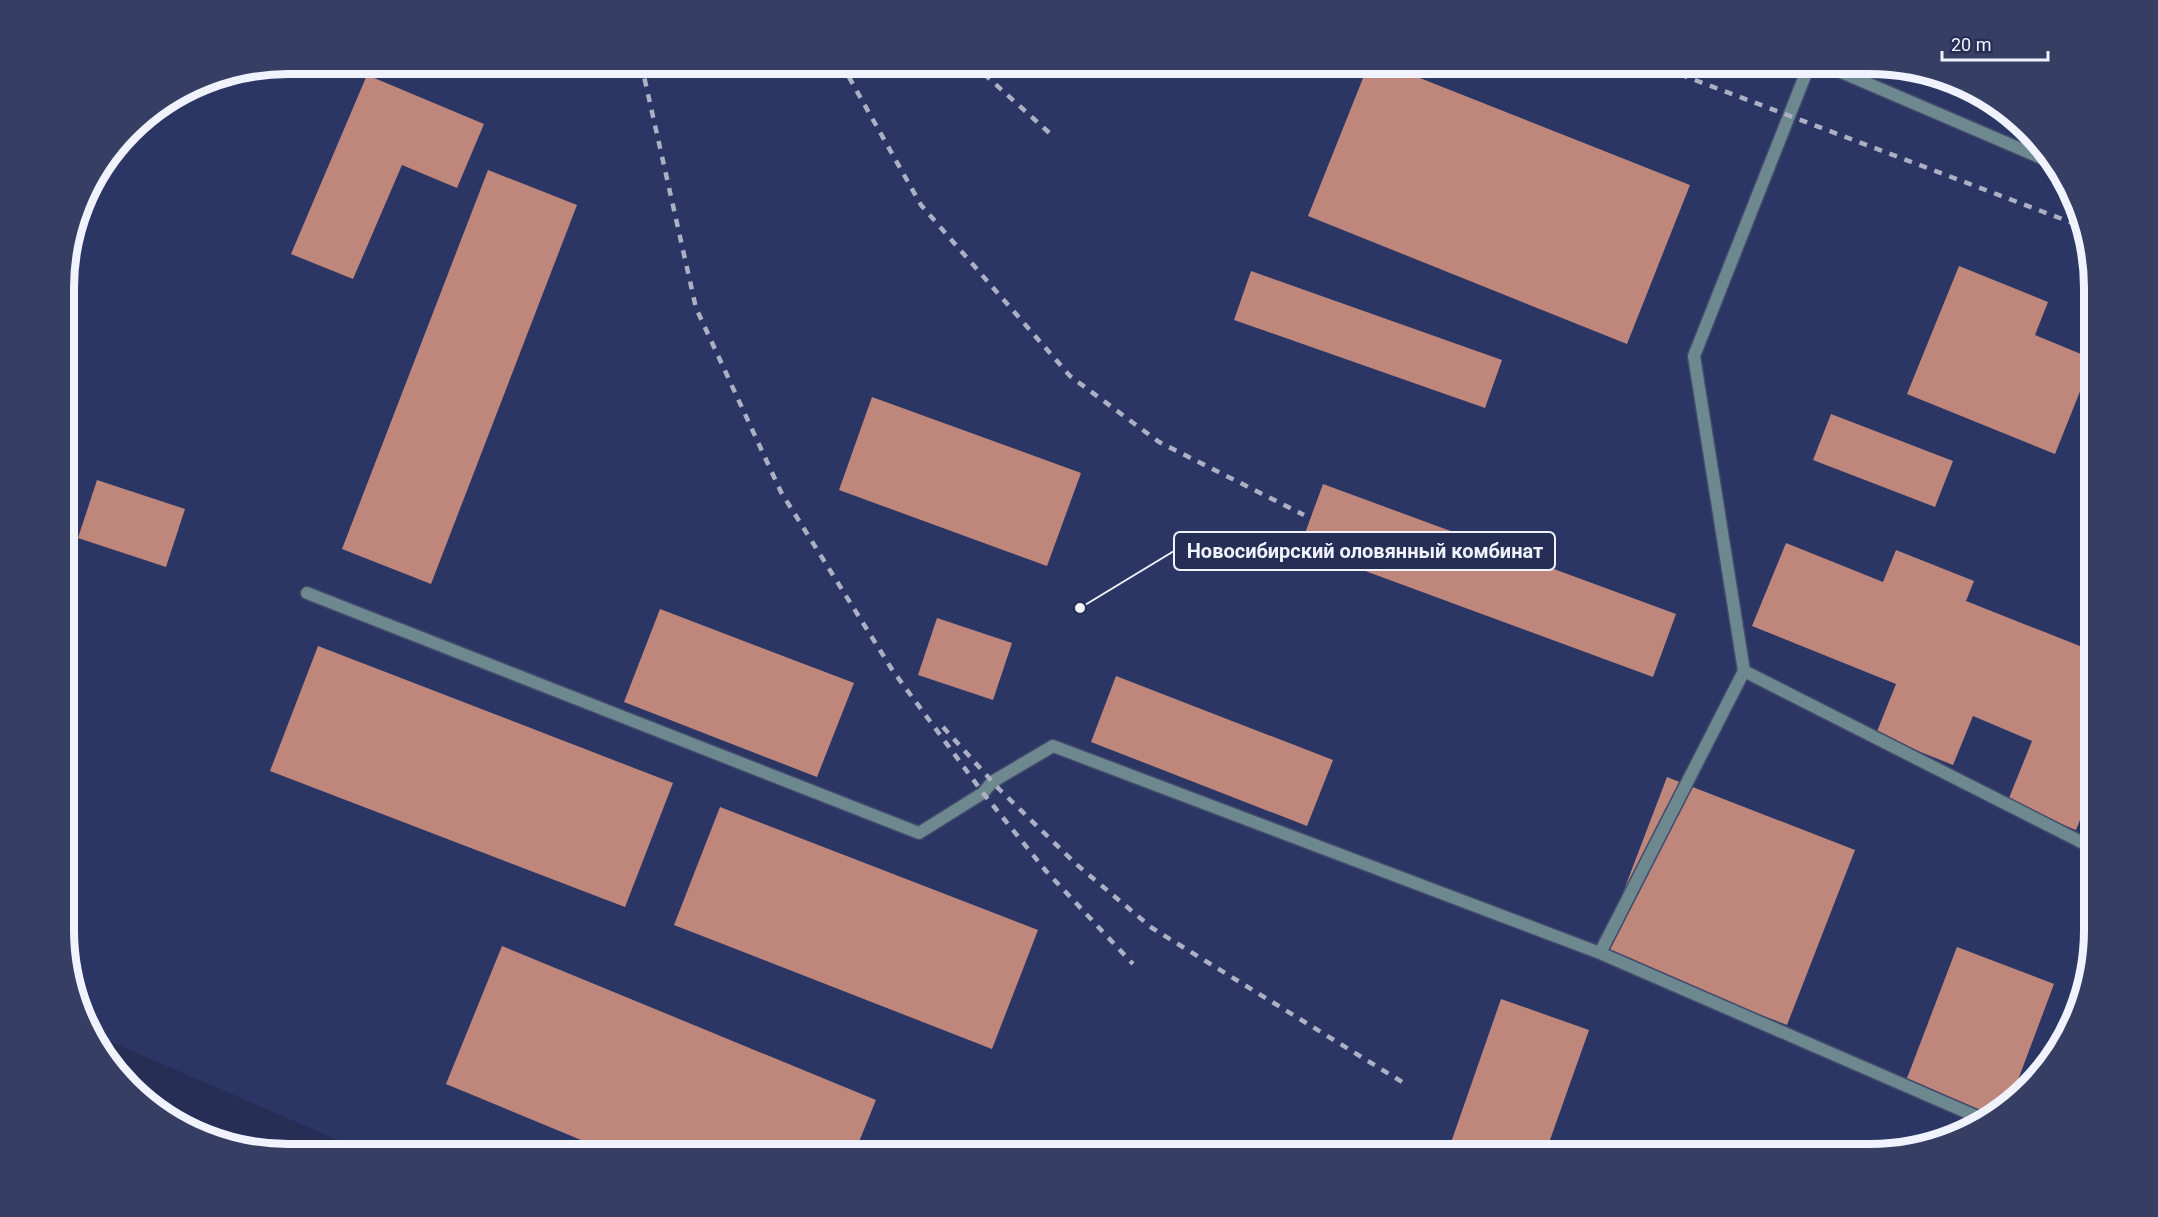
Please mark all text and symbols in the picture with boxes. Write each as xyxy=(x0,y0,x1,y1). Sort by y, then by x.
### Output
scale bar xyxy=(1942,24,2048,62)
text: 20 m xyxy=(1951,34,1991,55)
callout: Новосибирский оловянный комбинат xyxy=(1174,532,1555,570)
text: Новосибирский оловянный комбинат xyxy=(1187,539,1543,563)

